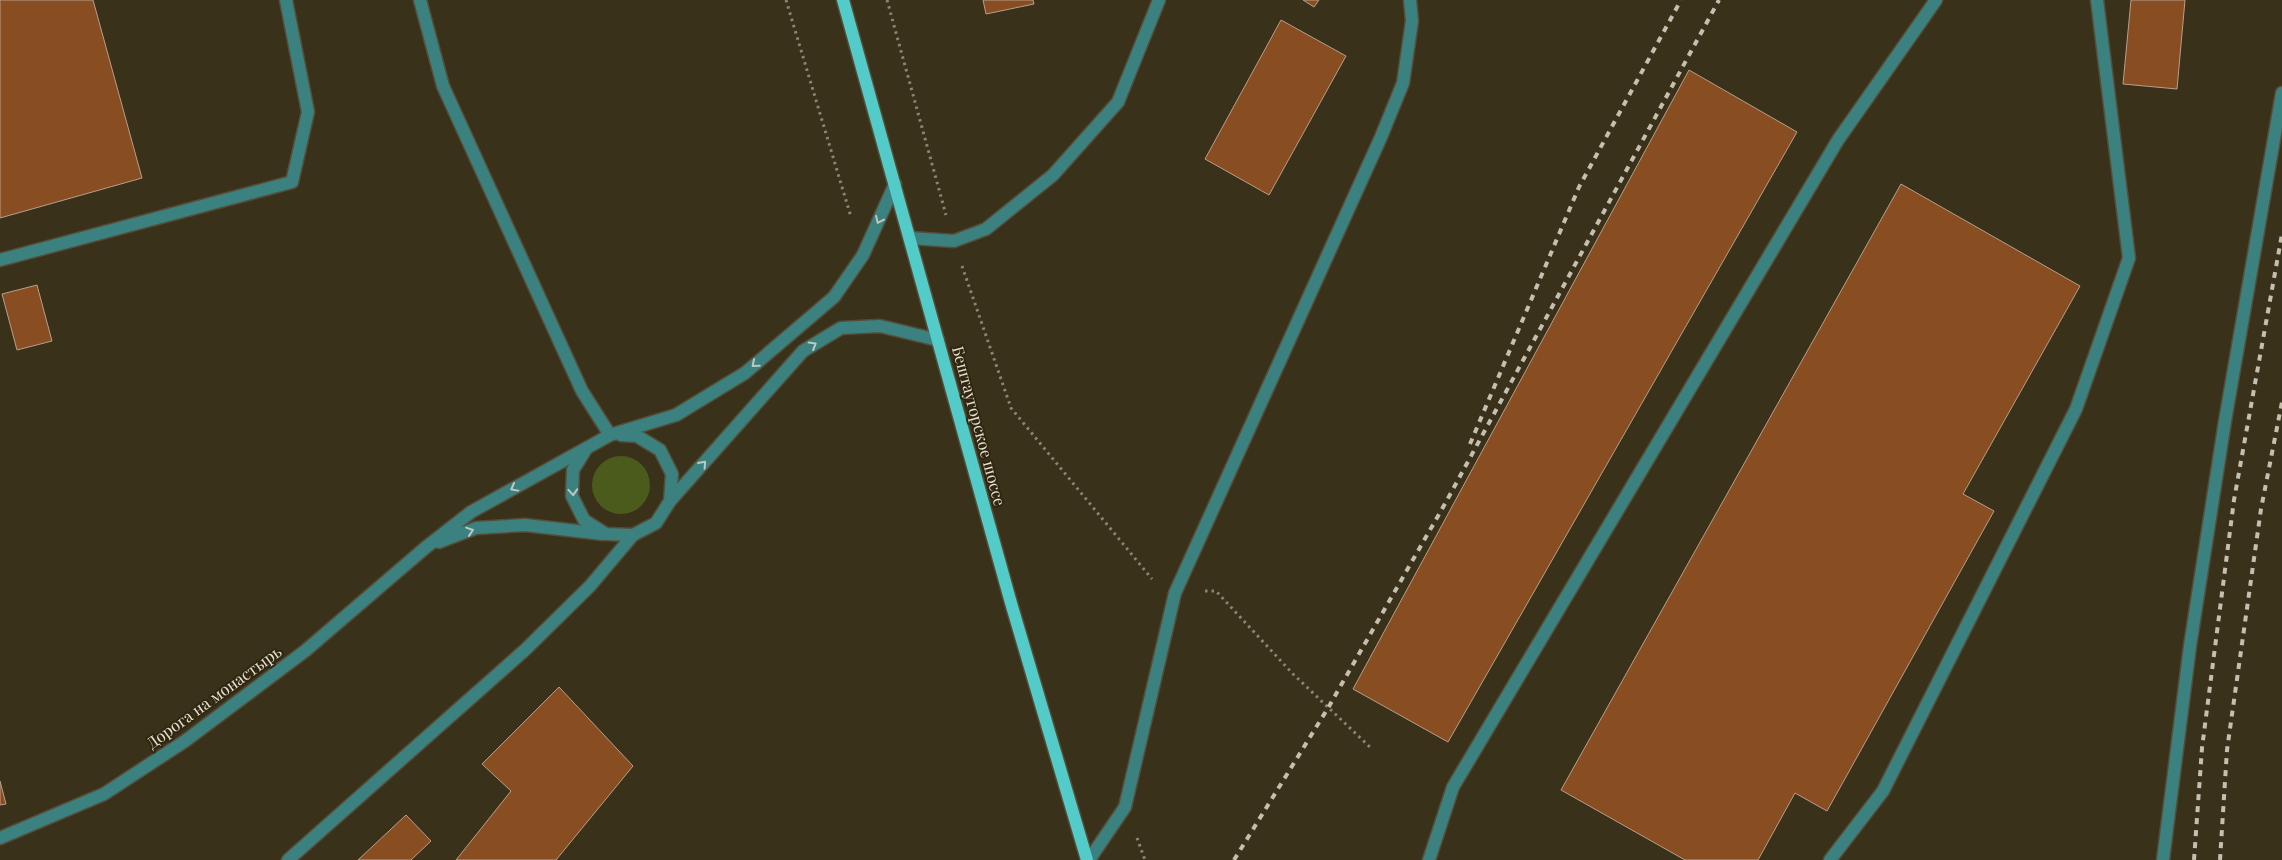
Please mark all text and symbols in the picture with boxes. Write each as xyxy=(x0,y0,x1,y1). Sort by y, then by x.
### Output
one-way arrow xyxy=(874,215,885,224)
one-way arrow xyxy=(807,341,816,351)
street label: Бештаугорское шоссе xyxy=(948,344,1011,508)
one-way arrow xyxy=(752,358,761,367)
one-way arrow xyxy=(697,461,706,470)
one-way arrow xyxy=(510,482,519,492)
one-way arrow xyxy=(567,488,578,496)
one-way arrow xyxy=(466,526,474,536)
street label: Дорога на монастырь xyxy=(142,640,285,753)

